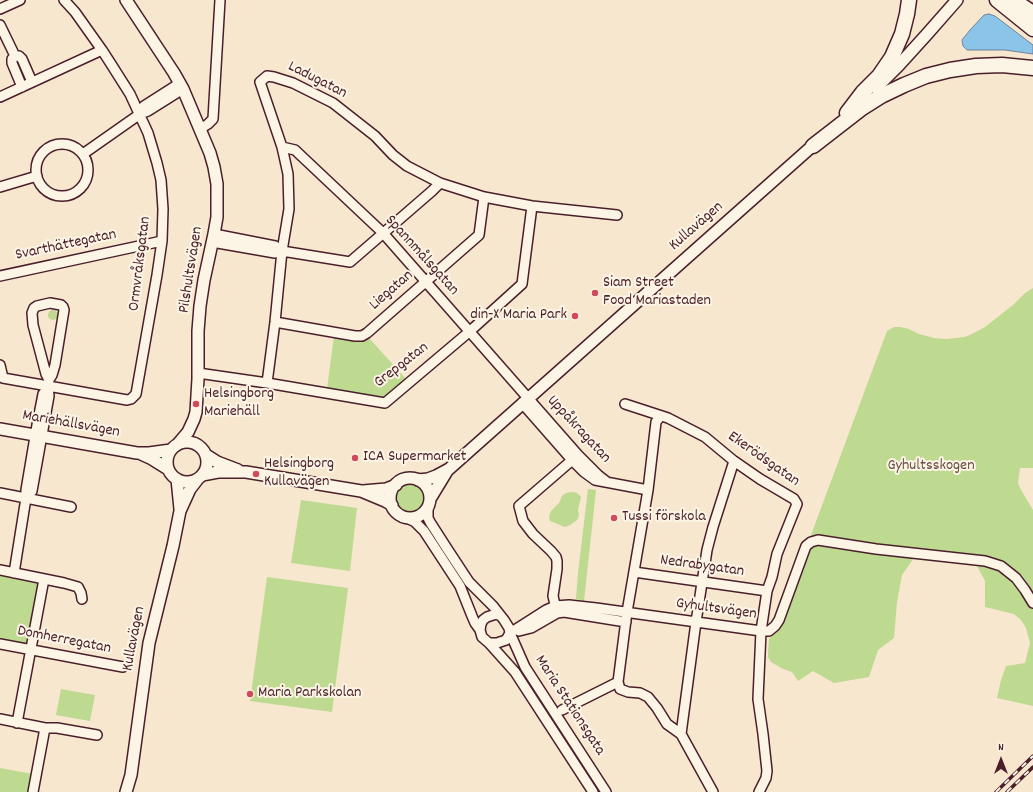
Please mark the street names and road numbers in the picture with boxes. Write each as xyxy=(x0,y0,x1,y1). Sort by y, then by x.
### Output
street label: Ladugatan xyxy=(284,58,350,104)
street label: Kullavägen xyxy=(666,198,728,256)
street label: Spannmålsgatan xyxy=(380,212,462,300)
street label: Ormvråksgatan xyxy=(126,216,156,312)
street label: Pilshultsvägen xyxy=(176,225,208,315)
street label: Svarthättegatan xyxy=(14,226,118,266)
street label: Liegatan xyxy=(366,267,418,315)
street label: Grepgatan xyxy=(371,339,433,393)
street label: Uppåkragatan xyxy=(542,392,614,468)
street label: Mariehällsvägen xyxy=(21,407,121,443)
street label: Ekerödsgatan xyxy=(723,428,803,492)
street label: Nedrabygatan xyxy=(659,552,745,582)
street label: Gyhultsvägen xyxy=(674,595,758,625)
street label: Kullavägen xyxy=(119,605,151,673)
street label: Domherregatan xyxy=(16,623,112,659)
street label: Maria Stationsgata xyxy=(530,652,608,760)

